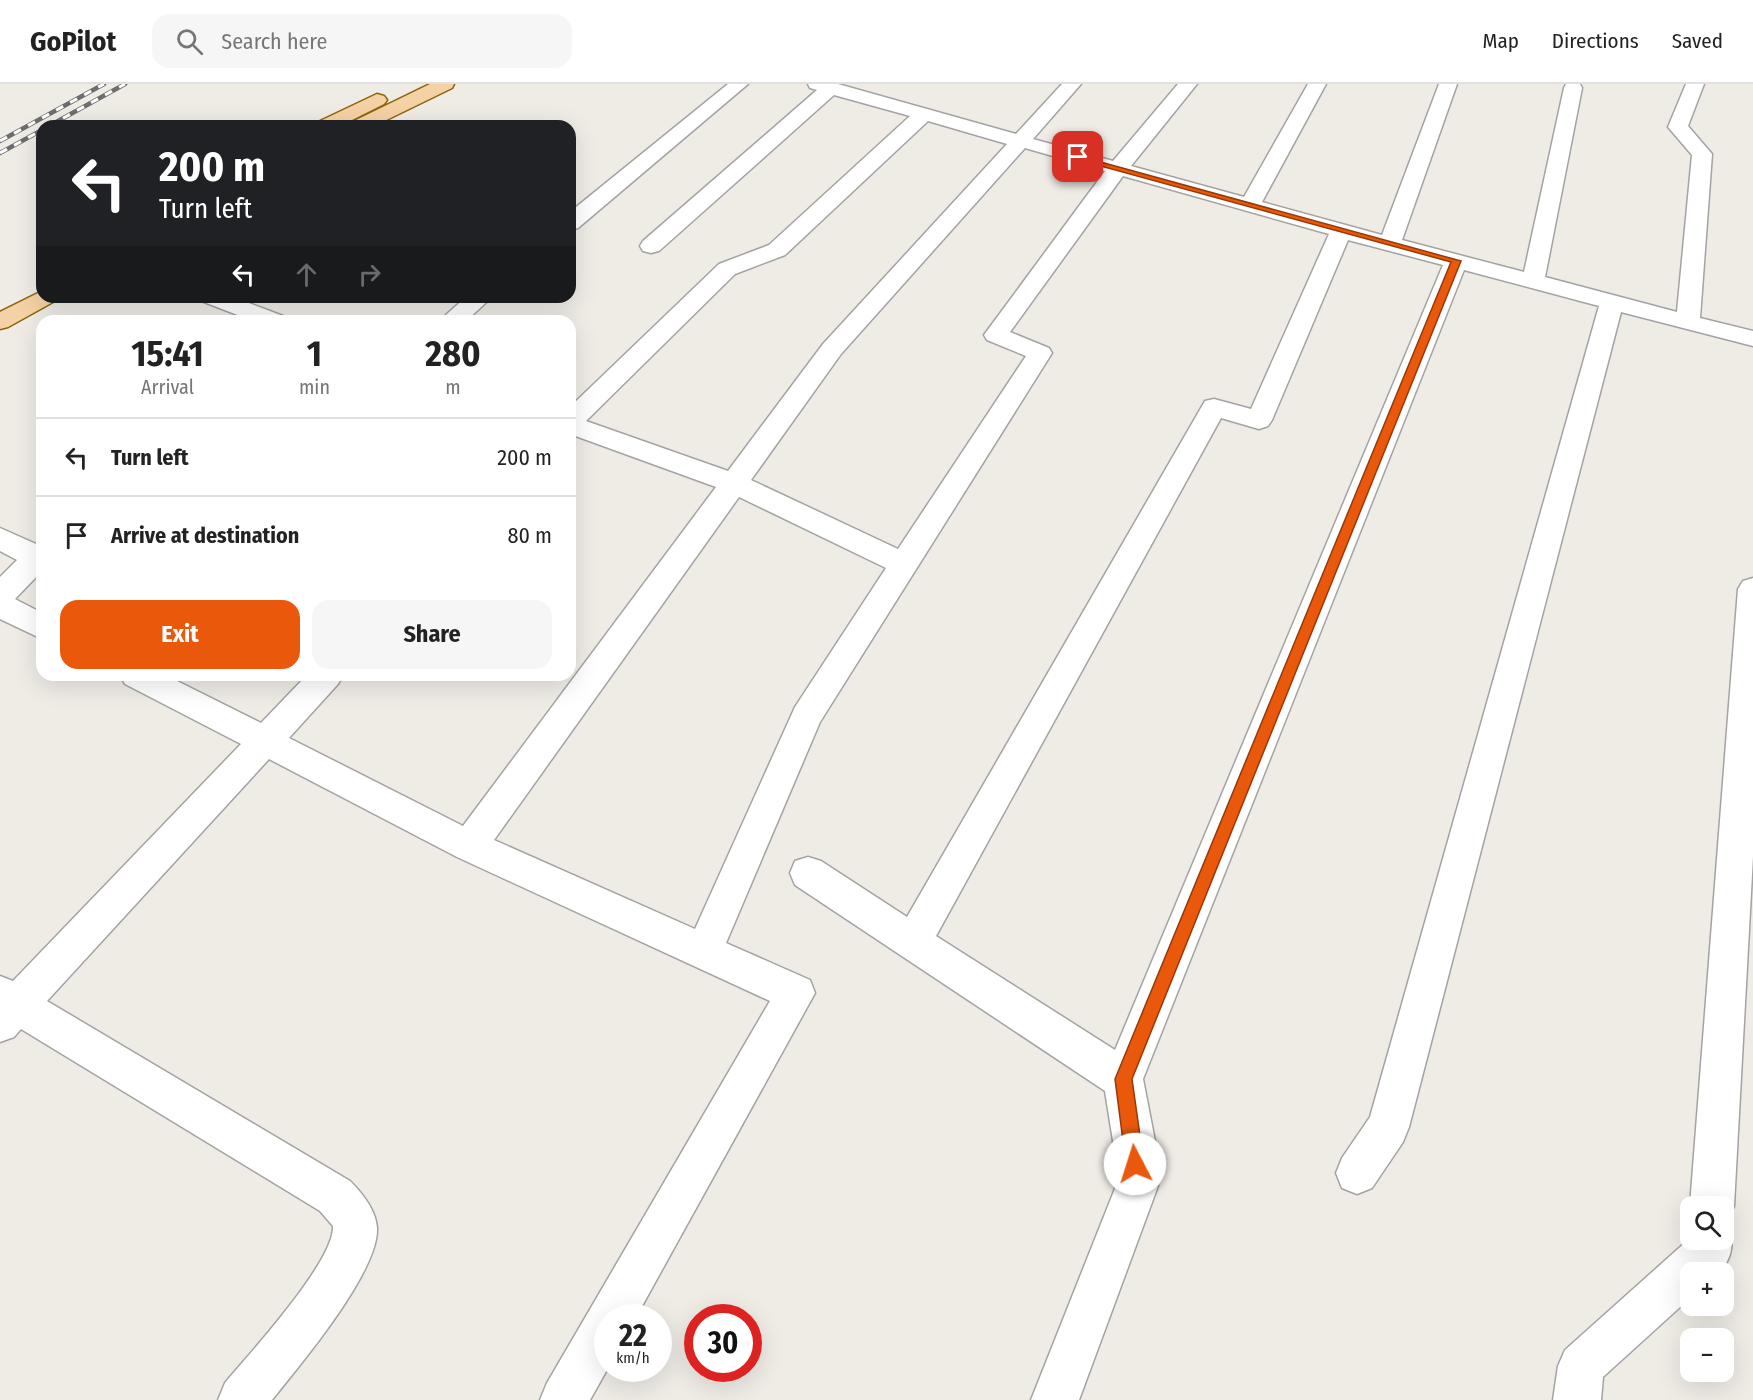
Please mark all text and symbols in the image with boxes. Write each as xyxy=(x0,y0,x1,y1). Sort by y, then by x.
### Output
search box xyxy=(152,14,572,68)
text: GoPilot xyxy=(30,25,116,58)
icon: search xyxy=(173,25,206,58)
text: Search here xyxy=(221,28,327,55)
text: Map xyxy=(1482,28,1519,54)
text: Directions xyxy=(1552,28,1639,54)
text: Saved xyxy=(1672,28,1723,54)
pin xyxy=(1052,131,1103,182)
icon: arrive xyxy=(1061,140,1094,173)
text: 200 m xyxy=(159,142,265,192)
icon: left xyxy=(60,144,138,222)
text: Turn left xyxy=(159,193,252,225)
icon: left xyxy=(227,258,260,291)
icon: ahead xyxy=(290,258,323,291)
icon: right xyxy=(353,258,386,291)
text: 15:41 xyxy=(131,332,204,376)
text: 1 xyxy=(307,332,322,376)
text: 280 xyxy=(425,332,481,376)
text: Arrival xyxy=(141,375,194,399)
text: min xyxy=(299,375,330,399)
text: m xyxy=(445,375,461,399)
icon: left xyxy=(60,441,93,474)
text: Turn left xyxy=(111,444,189,471)
text: 200 m xyxy=(497,444,552,471)
icon: arrive xyxy=(60,519,93,552)
text: Arrive at destination xyxy=(111,522,299,549)
text: 80 m xyxy=(507,522,552,549)
button: Exit xyxy=(60,600,300,669)
button: Share xyxy=(312,600,552,669)
position arrow xyxy=(1103,1132,1167,1196)
map controls xyxy=(1680,1196,1734,1382)
button: search xyxy=(1680,1196,1734,1250)
button: + xyxy=(1680,1262,1734,1316)
speed limit sign: 30 xyxy=(684,1304,762,1382)
text: 22 xyxy=(619,1318,647,1354)
button: − xyxy=(1680,1328,1734,1382)
text: km/h xyxy=(616,1349,650,1367)

